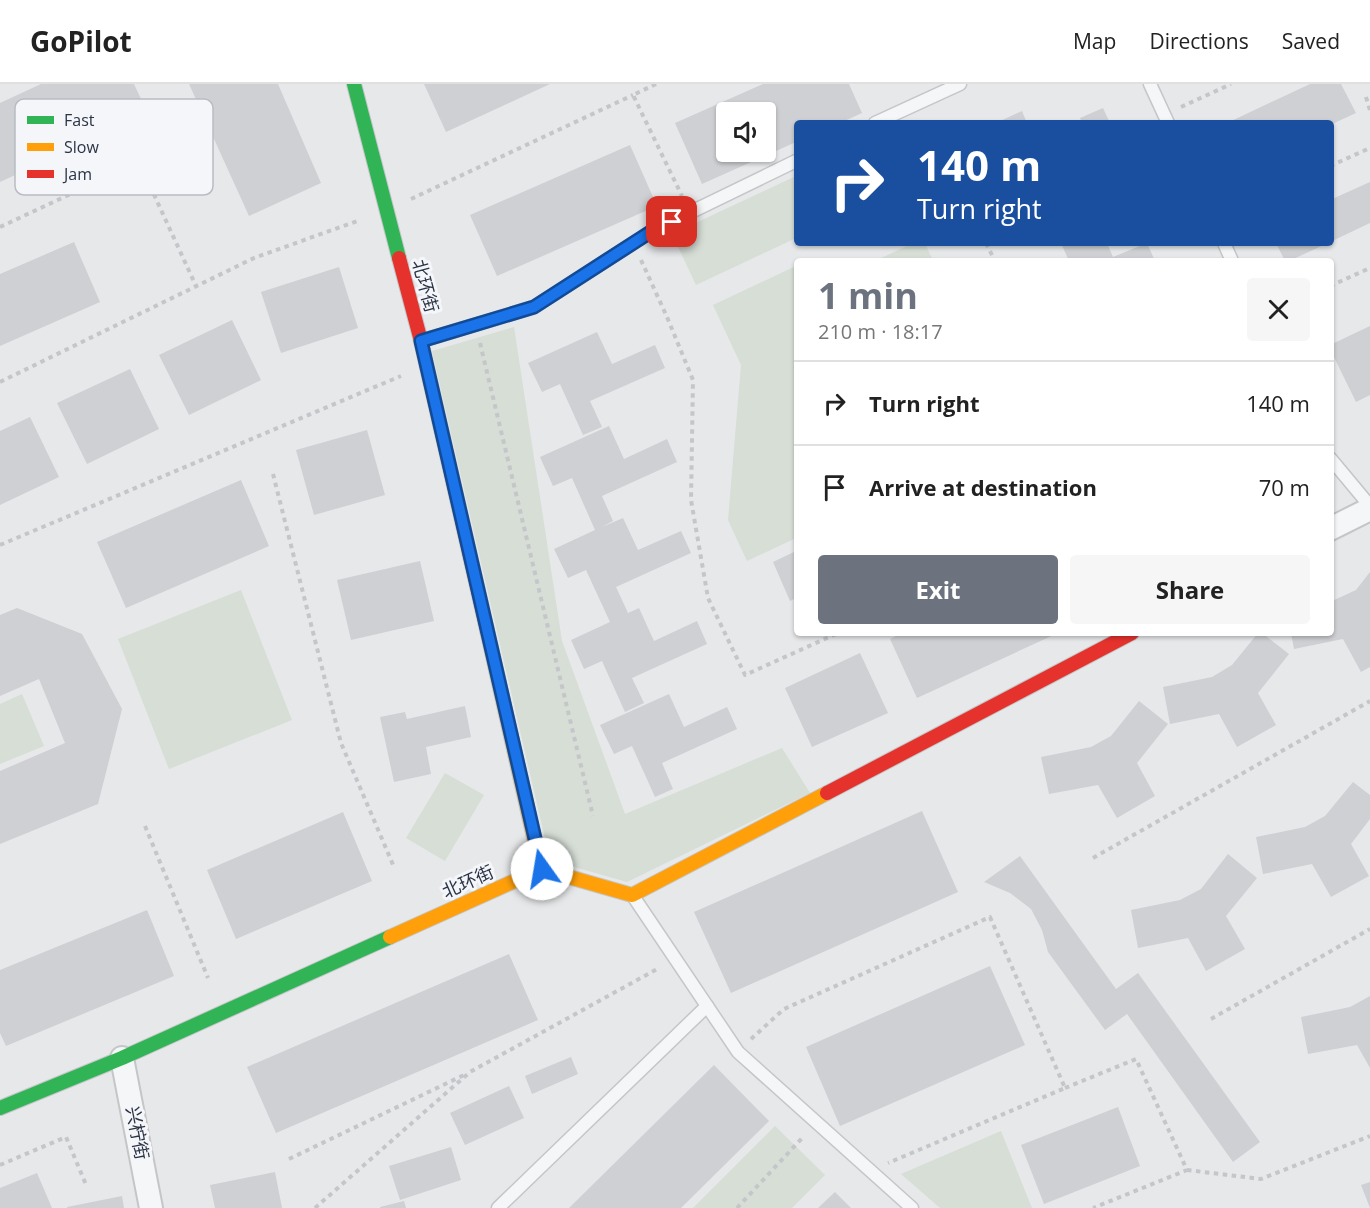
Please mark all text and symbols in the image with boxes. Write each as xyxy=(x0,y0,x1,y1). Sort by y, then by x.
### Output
text: GoPilot xyxy=(30,22,132,60)
text: Map xyxy=(1073,27,1116,55)
text: Directions xyxy=(1149,27,1249,55)
text: Saved xyxy=(1282,27,1340,55)
legend xyxy=(15,99,213,195)
map controls xyxy=(716,102,776,162)
button: sound xyxy=(716,102,776,162)
text: Fast xyxy=(64,109,95,131)
text: Slow xyxy=(64,136,99,158)
text: 140 m xyxy=(917,136,1041,193)
icon: right xyxy=(818,144,896,222)
text: Jam xyxy=(62,163,92,185)
text: Turn right xyxy=(917,190,1042,227)
pin xyxy=(646,196,697,247)
icon: arrive xyxy=(655,205,688,238)
street label: 北环街 xyxy=(407,257,445,315)
text: 1 min xyxy=(818,271,918,320)
button: close xyxy=(1247,278,1310,341)
text: 210 m · 18:17 xyxy=(818,318,943,345)
icon: right xyxy=(818,387,851,420)
text: Turn right xyxy=(869,388,980,418)
text: 140 m xyxy=(1246,388,1310,418)
icon: arrive xyxy=(818,471,851,504)
text: Arrive at destination xyxy=(869,472,1097,502)
text: 70 m xyxy=(1259,472,1310,502)
button: Exit xyxy=(818,555,1058,624)
button: Share xyxy=(1070,555,1310,624)
position arrow xyxy=(510,837,574,901)
street label: 北环街 xyxy=(438,859,497,903)
street label: 兴柠街 xyxy=(121,1104,155,1162)

